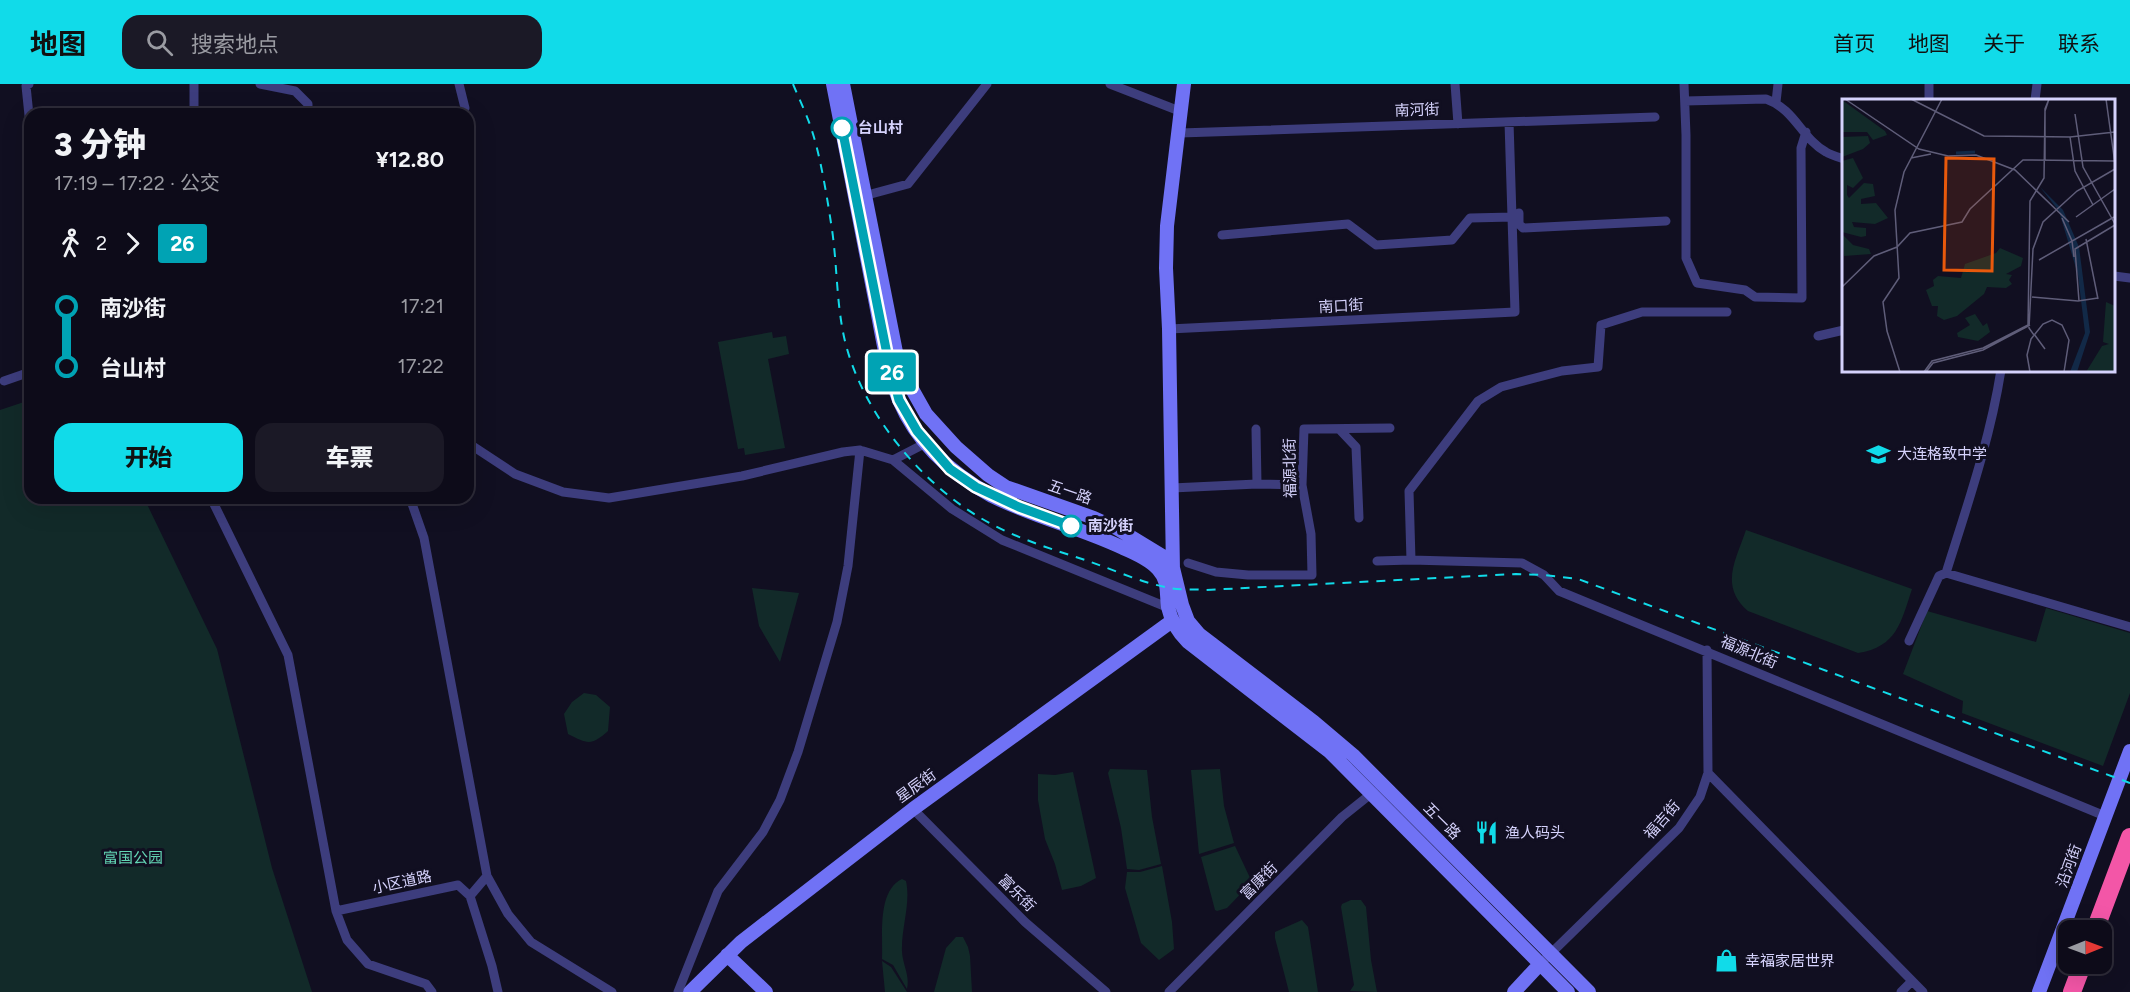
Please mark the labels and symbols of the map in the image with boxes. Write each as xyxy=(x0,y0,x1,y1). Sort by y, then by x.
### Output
inset map xyxy=(1842,99,2115,372)
street label: 南河街 xyxy=(1394,100,1440,120)
marker: 台山村 xyxy=(831,117,853,139)
place label: 台山村 xyxy=(858,119,903,137)
street label: 南口街 xyxy=(1318,296,1364,316)
line badge: 26 xyxy=(865,352,919,392)
street label: 福源北街 xyxy=(1280,438,1300,498)
school or university icon: 大连格致中学 xyxy=(1866,441,1892,467)
place label: 大连格致中学 xyxy=(1897,445,1987,463)
street label: 五一路 xyxy=(1046,476,1094,508)
marker: 南沙街 xyxy=(1060,515,1082,537)
place label: 南沙街 xyxy=(1088,517,1133,535)
street label: 福源北街 xyxy=(1718,632,1780,672)
street label: 星辰街 xyxy=(893,765,939,807)
street label: 福吉街 xyxy=(1640,797,1684,843)
street label: 五一路 xyxy=(1420,799,1464,843)
restaurant icon: 渔人码头 xyxy=(1474,820,1500,846)
place label: 渔人码头 xyxy=(1505,824,1565,842)
street label: 沿河街 xyxy=(2053,842,2085,890)
park label: 富国公园 xyxy=(103,849,163,867)
street label: 富康街 xyxy=(1237,859,1281,903)
street label: 小区道路 xyxy=(371,867,433,897)
street label: 富乐街 xyxy=(995,871,1039,915)
north arrow xyxy=(2058,920,2112,974)
shop icon: 幸福家居世界 xyxy=(1714,948,1740,974)
place label: 幸福家居世界 xyxy=(1745,952,1835,970)

